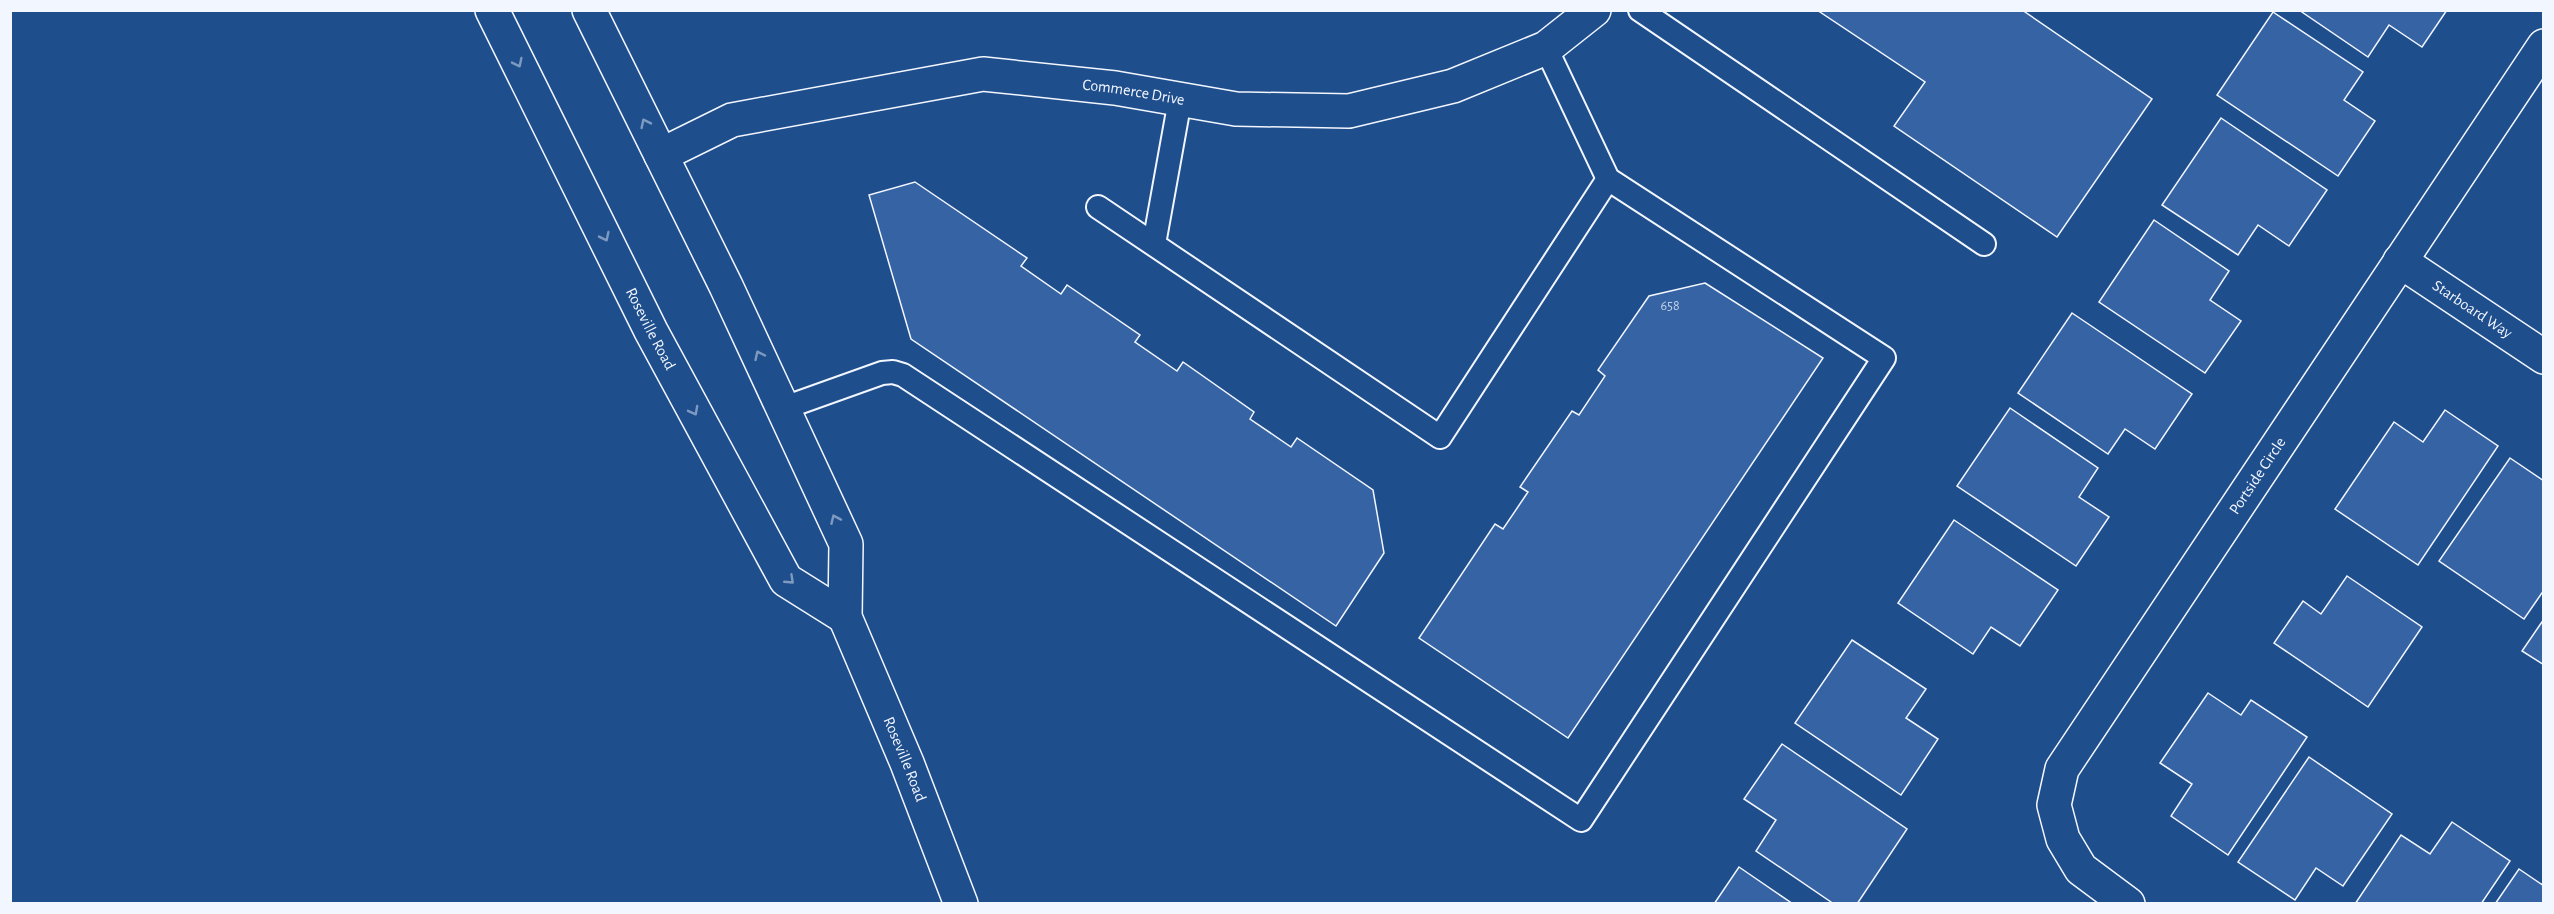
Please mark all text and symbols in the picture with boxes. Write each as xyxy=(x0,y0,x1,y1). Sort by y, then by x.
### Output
one-way arrow xyxy=(510,56,522,67)
street label: Commerce Drive xyxy=(1082,77,1186,108)
one-way arrow xyxy=(641,119,652,130)
one-way arrow xyxy=(597,231,609,242)
street label: Starboard Way xyxy=(2430,277,2515,342)
street label: Roseville Road xyxy=(623,285,678,372)
house number: 658 xyxy=(1660,299,1680,313)
one-way arrow xyxy=(754,350,766,361)
one-way arrow xyxy=(687,404,698,415)
street label: Portside Circle xyxy=(2226,435,2289,517)
one-way arrow xyxy=(830,514,842,525)
one-way arrow xyxy=(783,573,793,584)
street label: Roseville Road xyxy=(880,715,929,804)

